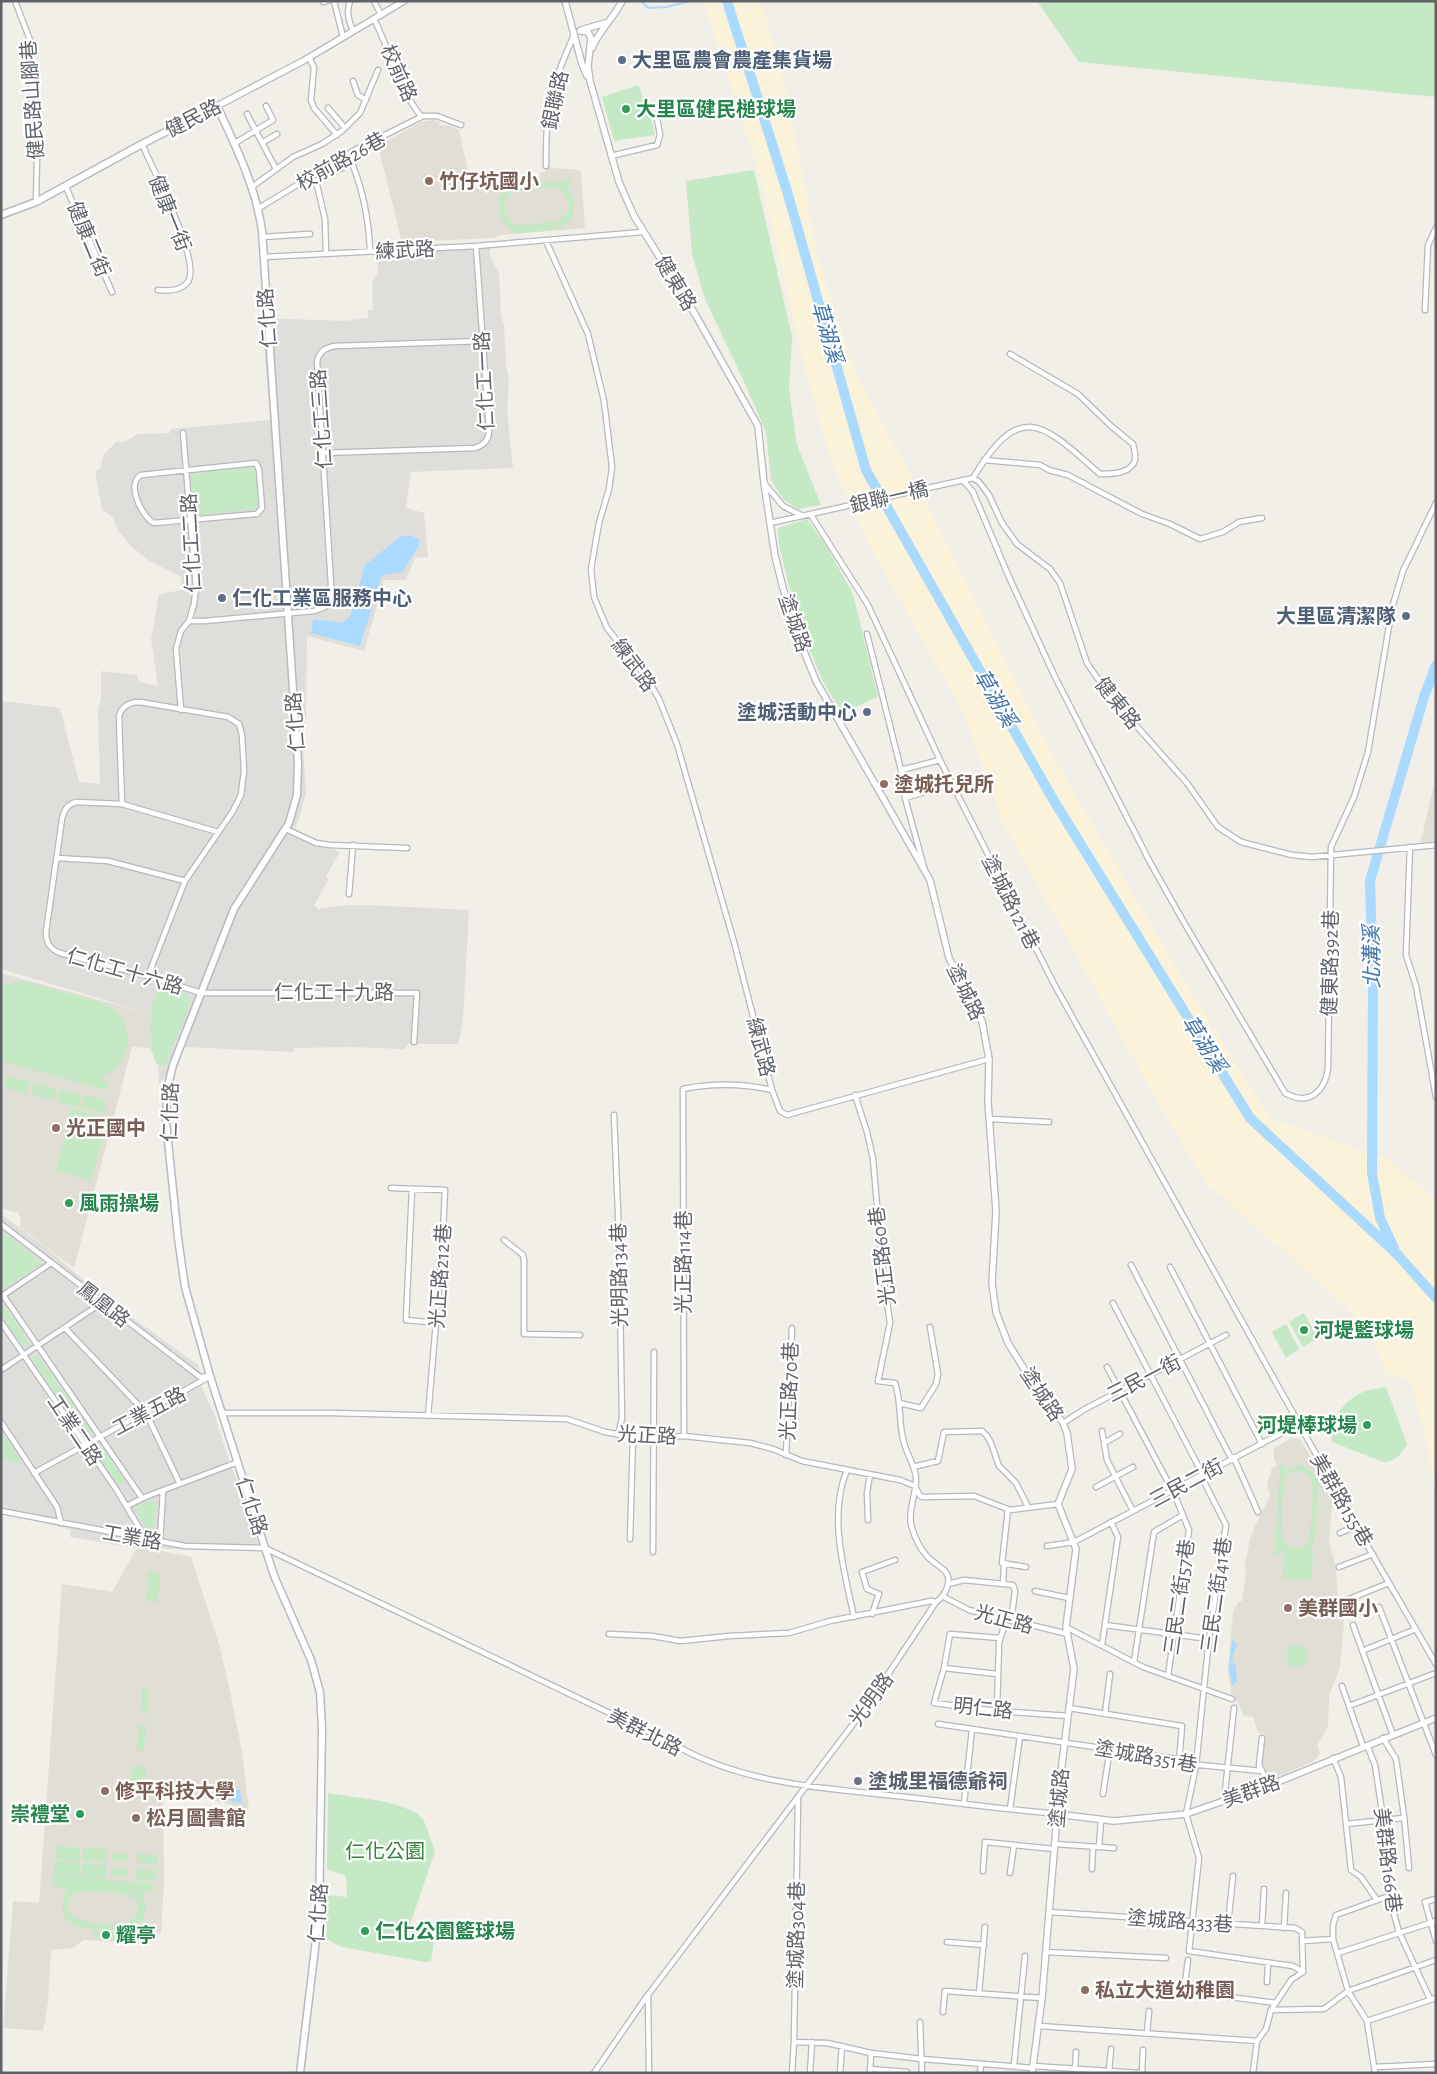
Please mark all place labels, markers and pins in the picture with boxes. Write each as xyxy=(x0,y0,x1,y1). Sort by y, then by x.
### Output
place label: 大里區農會農產集貨場 xyxy=(632,49,832,71)
marker: 大里區農會農產集貨場 xyxy=(616,54,628,66)
place label: 大里區健民槌球場 xyxy=(636,98,796,120)
marker: 大里區健民槌球場 xyxy=(620,103,632,115)
place label: 竹仔坑國小 xyxy=(439,170,539,192)
marker: 竹仔坑國小 xyxy=(423,175,435,187)
place label: 仁化工業區服務中心 xyxy=(232,587,412,609)
marker: 仁化工業區服務中心 xyxy=(216,592,228,604)
place label: 大里區清潔隊 xyxy=(1276,605,1396,627)
marker: 大里區清潔隊 xyxy=(1400,610,1412,622)
place label: 塗城活動中心 xyxy=(737,701,857,723)
marker: 塗城活動中心 xyxy=(861,706,873,718)
place label: 塗城托兒所 xyxy=(894,773,994,795)
marker: 塗城托兒所 xyxy=(878,778,890,790)
place label: 光正國中 xyxy=(66,1118,146,1139)
marker: 光正國中 xyxy=(50,1122,62,1134)
place label: 風雨操場 xyxy=(79,1193,159,1214)
marker: 風雨操場 xyxy=(63,1197,75,1209)
place label: 河堤籃球場 xyxy=(1314,1319,1414,1341)
marker: 河堤籃球場 xyxy=(1298,1324,1310,1336)
place label: 河堤棒球場 xyxy=(1257,1414,1357,1436)
marker: 河堤棒球場 xyxy=(1361,1419,1373,1431)
place label: 美群國小 xyxy=(1298,1598,1378,1619)
marker: 美群國小 xyxy=(1282,1602,1294,1614)
place label: 塗城里福德爺祠 xyxy=(868,1770,1008,1792)
marker: 塗城里福德爺祠 xyxy=(852,1775,864,1787)
place label: 修平科技大學 xyxy=(115,1781,235,1802)
marker: 修平科技大學 xyxy=(99,1785,111,1797)
place label: 崇禮堂 xyxy=(10,1804,70,1825)
place label: 松月圖書館 xyxy=(146,1807,246,1829)
marker: 崇禮堂 xyxy=(74,1808,86,1820)
marker: 松月圖書館 xyxy=(130,1812,142,1824)
place label: 仁化公園籃球場 xyxy=(375,1920,515,1942)
place label: 耀亭 xyxy=(116,1924,156,1946)
marker: 仁化公園籃球場 xyxy=(359,1925,371,1937)
marker: 耀亭 xyxy=(100,1929,112,1941)
place label: 私立大道幼稚園 xyxy=(1095,1979,1235,2001)
marker: 私立大道幼稚園 xyxy=(1079,1984,1091,1996)

